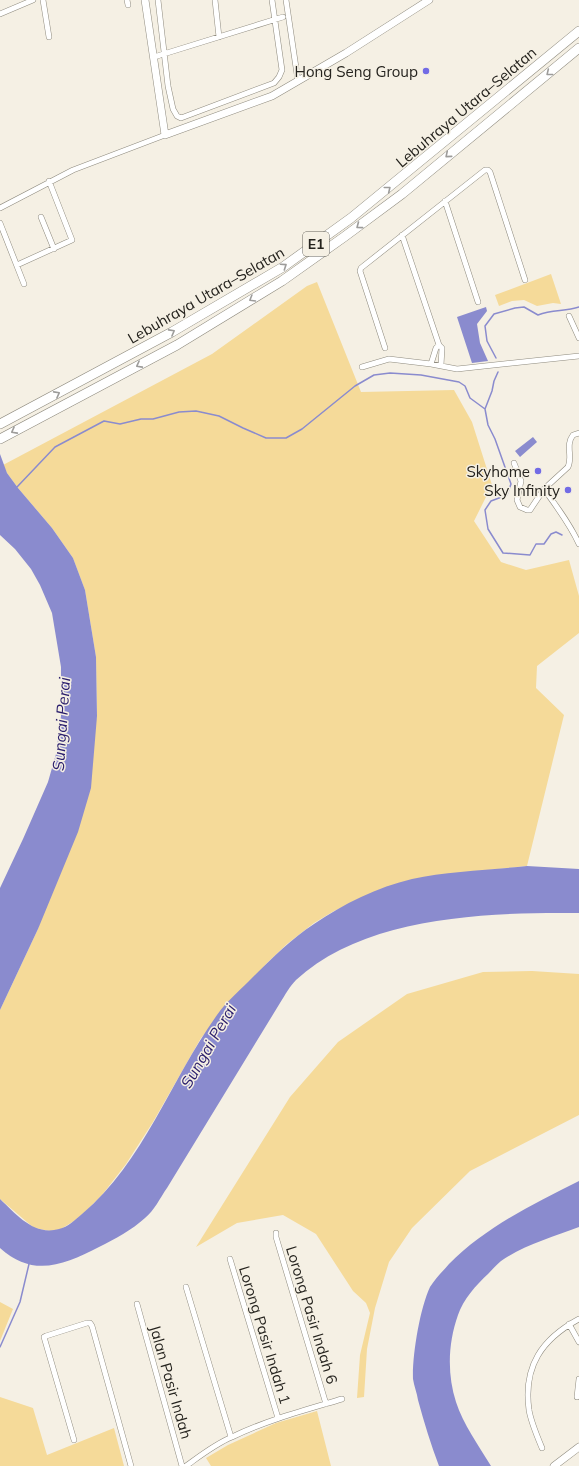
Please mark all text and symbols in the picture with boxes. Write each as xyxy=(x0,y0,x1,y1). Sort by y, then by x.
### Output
street label: Lebuhraya Utara–Selatan xyxy=(392,43,540,171)
place label: Hong Seng Group xyxy=(294,62,418,81)
marker: Hong Seng Group xyxy=(421,66,431,76)
one-way arrow xyxy=(546,68,553,75)
one-way arrow xyxy=(446,151,453,158)
one-way arrow xyxy=(383,186,391,193)
one-way arrow xyxy=(357,221,364,228)
road number: E1 xyxy=(303,232,329,256)
street label: Lebuhraya Utara–Selatan xyxy=(124,242,288,348)
one-way arrow xyxy=(280,264,287,271)
one-way arrow xyxy=(249,295,256,302)
one-way arrow xyxy=(168,330,175,337)
one-way arrow xyxy=(136,360,144,367)
one-way arrow xyxy=(53,391,61,398)
one-way arrow xyxy=(11,426,18,434)
place label: Skyhome xyxy=(467,462,530,481)
marker: Skyhome xyxy=(533,466,543,476)
place label: Sky Infinity xyxy=(484,481,560,500)
marker: Sky Infinity xyxy=(563,485,573,495)
water label: Sungai Perai xyxy=(48,676,74,771)
water label: Sungai Perai xyxy=(176,1000,240,1092)
street label: Lorong Pasir Indah 6 xyxy=(282,1244,342,1386)
street label: Lorong Pasir Indah 1 xyxy=(235,1264,295,1406)
street label: Jalan Pasir Indah xyxy=(146,1323,196,1441)

